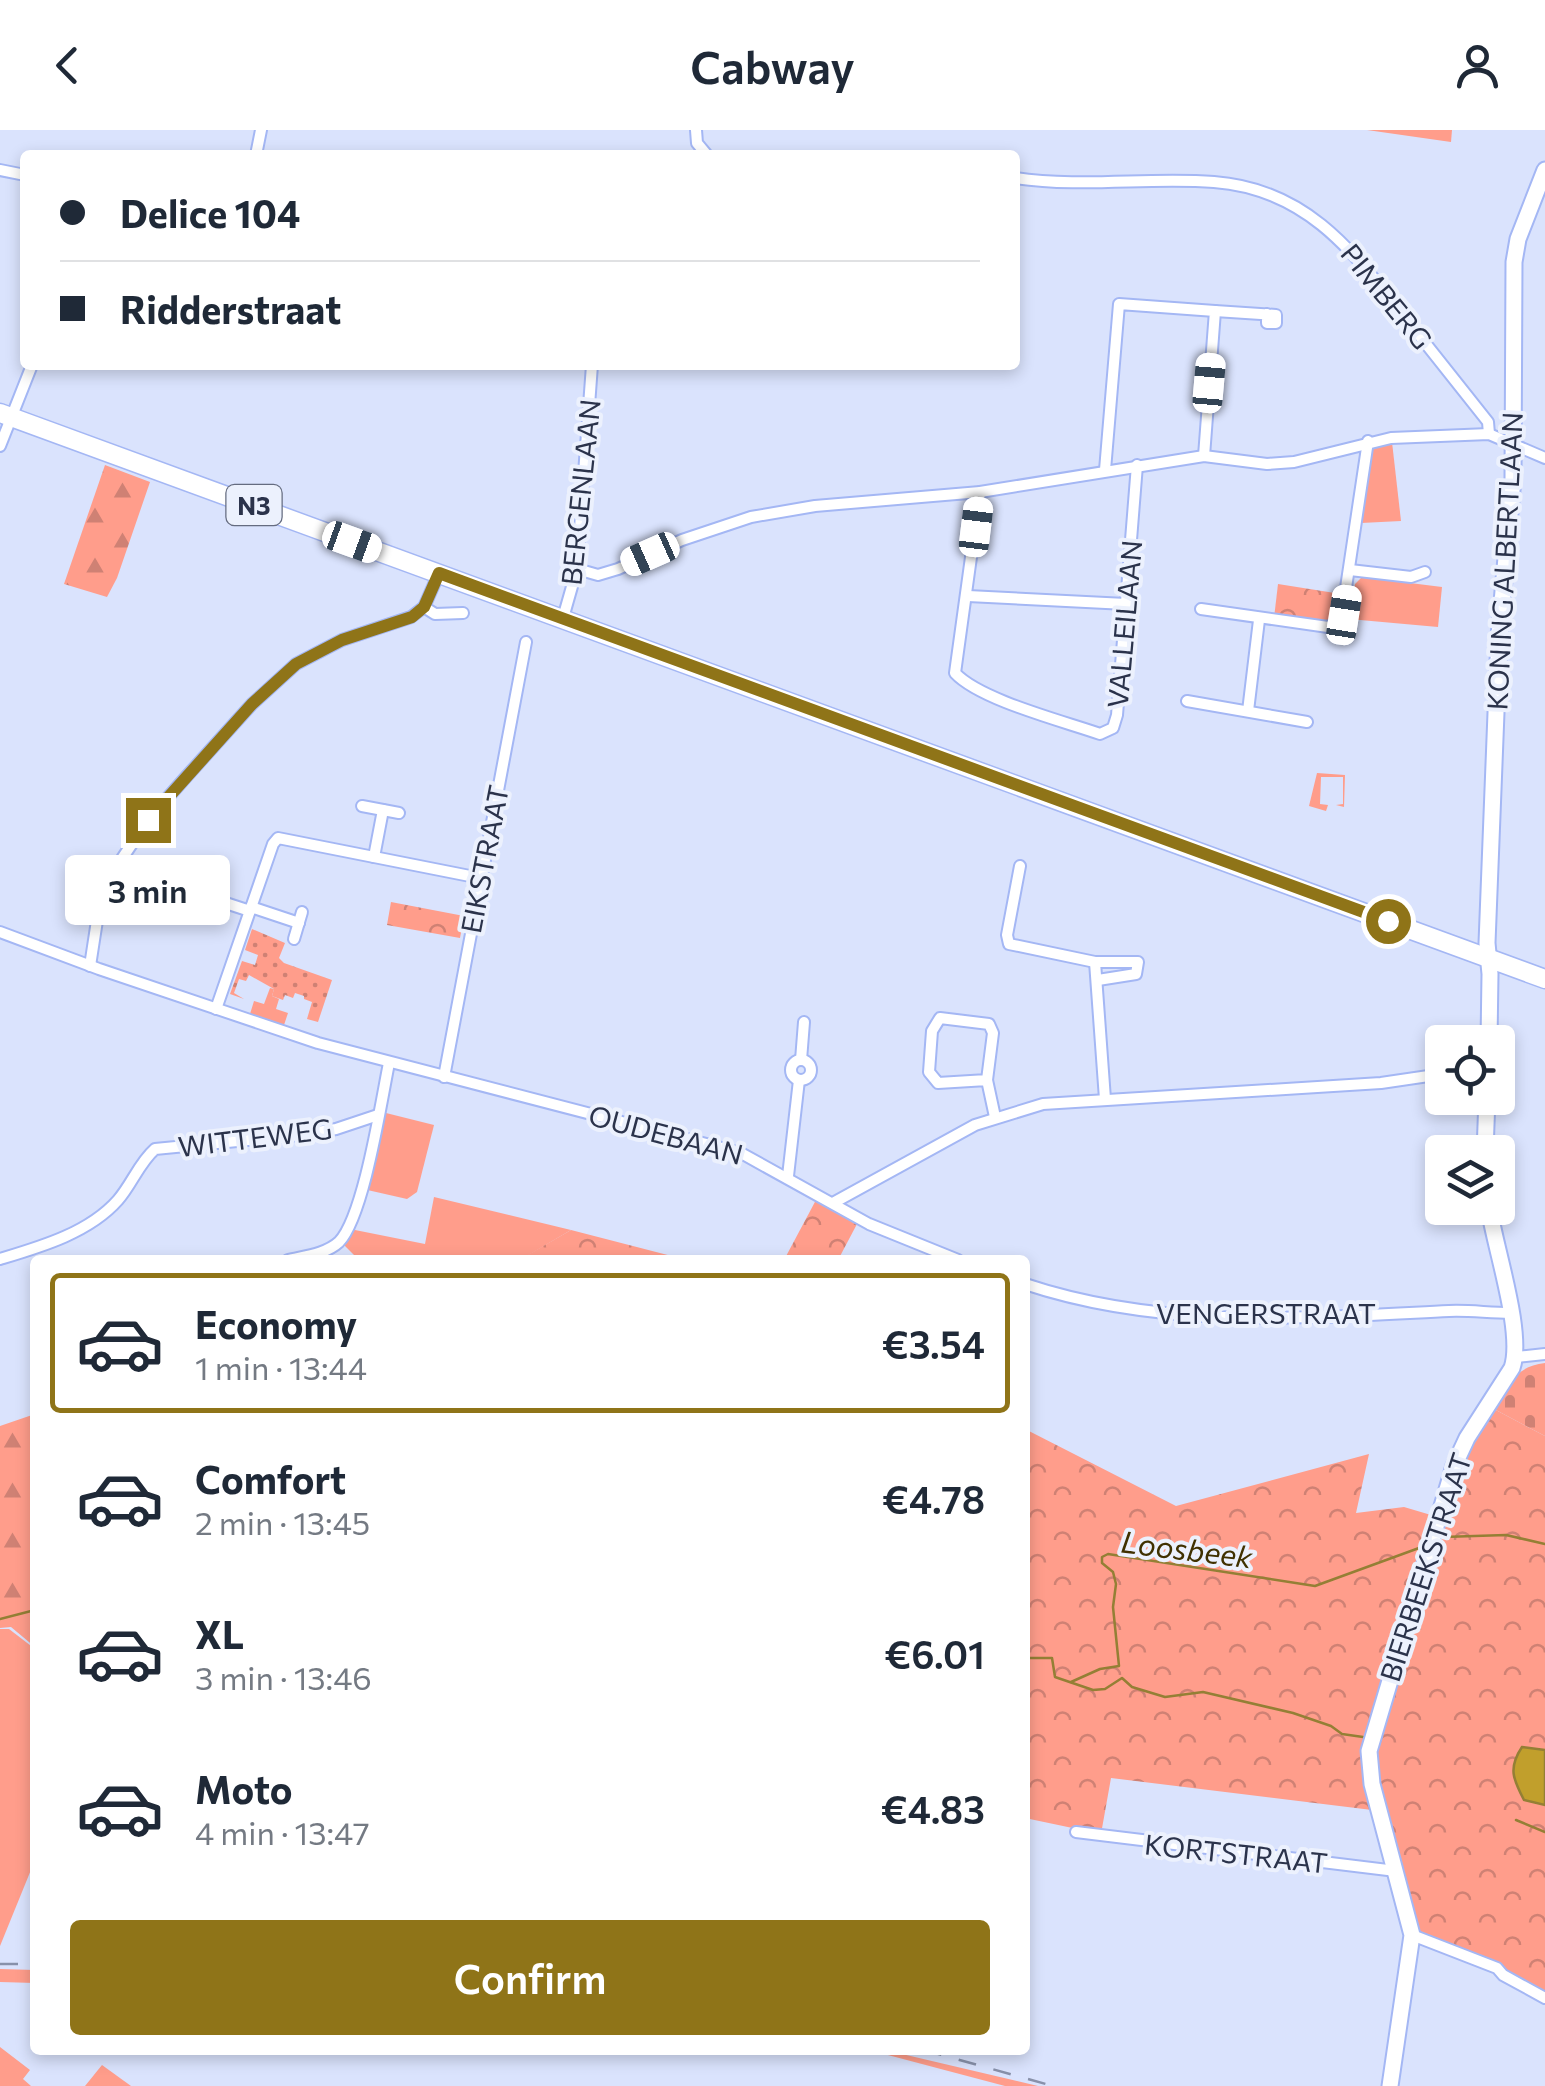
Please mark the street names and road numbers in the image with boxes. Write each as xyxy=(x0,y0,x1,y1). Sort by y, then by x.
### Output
street label: PIMBERG xyxy=(1334,236,1440,356)
street label: BERGENLAAN xyxy=(553,397,607,587)
street label: KONING ALBERTLAAN xyxy=(1479,411,1529,711)
road number: N3 xyxy=(226,485,282,525)
street label: VALLEILAAN xyxy=(1100,538,1148,710)
street label: EIKSTRAAT xyxy=(453,782,515,936)
street label: OUDEBAAN xyxy=(585,1097,747,1171)
street label: WITTEWEG xyxy=(176,1111,334,1163)
street label: VENGERSTRAAT xyxy=(1156,1296,1376,1330)
street label: BIERBEEKSTRAAT xyxy=(1372,1448,1478,1686)
street label: KORTSTRAAT xyxy=(1143,1826,1329,1880)

